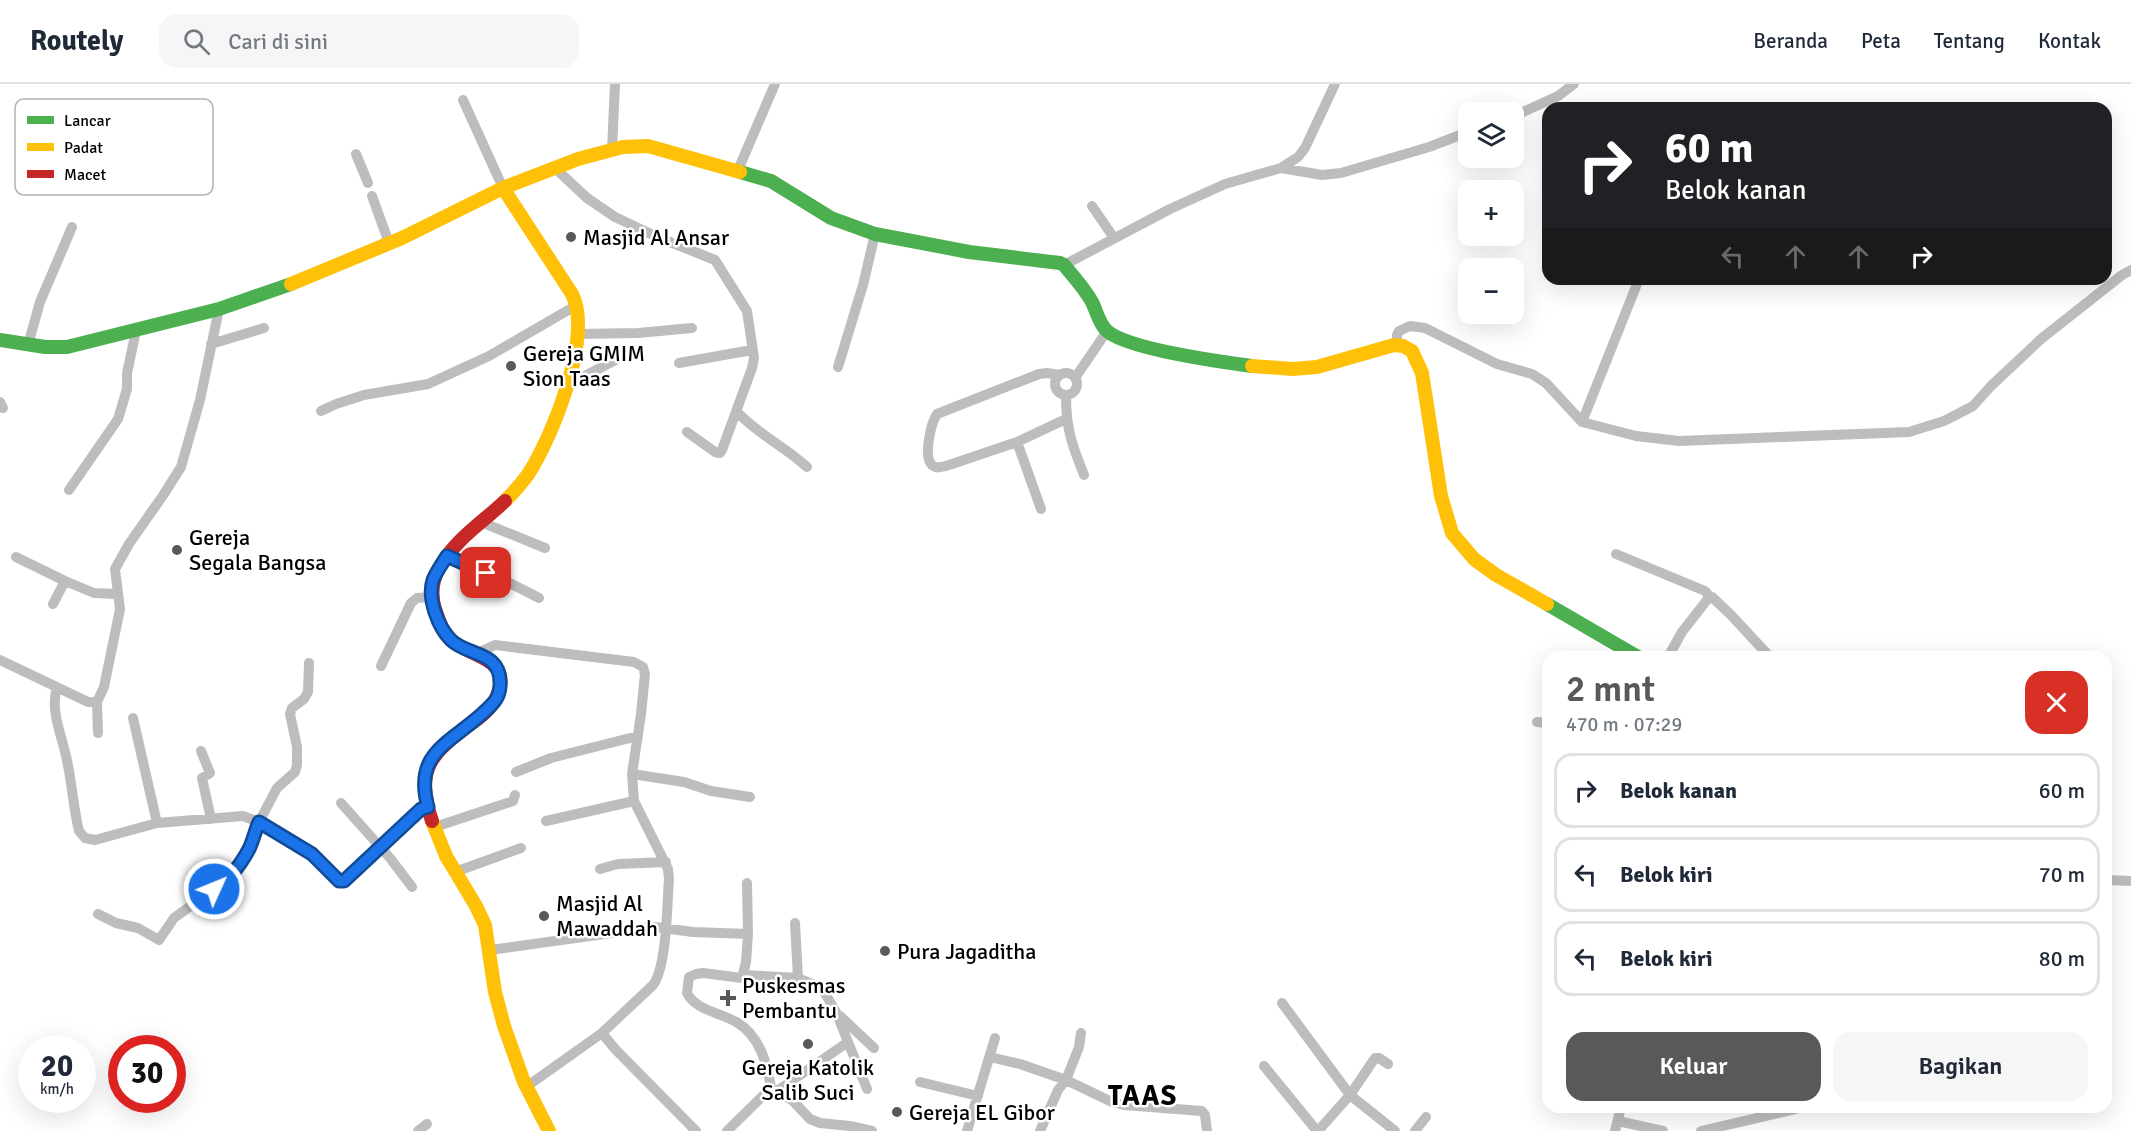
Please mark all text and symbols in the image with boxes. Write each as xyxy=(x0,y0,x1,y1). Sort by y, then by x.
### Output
search box xyxy=(159,14,579,68)
text: Routely xyxy=(30,24,123,58)
icon: search xyxy=(180,25,213,58)
text: Cari di sini xyxy=(228,28,328,55)
text: Beranda xyxy=(1753,28,1828,54)
text: Peta xyxy=(1861,28,1901,54)
text: Tentang xyxy=(1934,28,2005,54)
text: Kontak xyxy=(2038,28,2101,54)
legend xyxy=(15,99,213,195)
map controls xyxy=(1458,102,1524,324)
button: layers xyxy=(1458,102,1524,168)
text: Lancar xyxy=(64,111,111,131)
text: 60 m xyxy=(1665,123,1754,174)
icon: right xyxy=(1566,126,1644,204)
text: Padat xyxy=(64,138,103,158)
text: Macet xyxy=(64,165,106,185)
text: Belok kanan xyxy=(1665,174,1806,207)
button: + xyxy=(1458,180,1524,246)
place label: Masjid Al Ansar xyxy=(583,224,729,251)
marker: Masjid Al Ansar xyxy=(564,230,578,244)
icon: left xyxy=(1716,240,1749,273)
icon: ahead xyxy=(1779,240,1812,273)
icon: ahead xyxy=(1842,240,1875,273)
icon: right xyxy=(1905,240,1938,273)
button: − xyxy=(1458,258,1524,324)
place label: Gereja GMIM Sion Taas xyxy=(523,340,645,392)
marker: Gereja GMIM Sion Taas xyxy=(504,359,518,373)
place label: Gereja Segala Bangsa xyxy=(189,524,326,576)
marker: Gereja Segala Bangsa xyxy=(170,543,184,557)
pin xyxy=(460,547,511,598)
icon: arrive xyxy=(469,556,502,589)
text: 2 mnt xyxy=(1566,667,1655,712)
button: close xyxy=(2025,671,2088,734)
text: 470 m · 07:29 xyxy=(1566,712,1682,737)
icon: right xyxy=(1569,774,1602,807)
text: Belok kanan xyxy=(1620,777,1737,804)
text: 60 m xyxy=(2039,777,2085,804)
position arrow xyxy=(182,857,246,921)
icon: left xyxy=(1569,858,1602,891)
text: Belok kiri xyxy=(1620,861,1713,888)
text: 70 m xyxy=(2039,861,2085,888)
place label: Masjid Al Mawaddah xyxy=(556,890,658,942)
marker: Masjid Al Mawaddah xyxy=(537,909,551,923)
place label: Pura Jagaditha xyxy=(897,938,1036,965)
icon: left xyxy=(1569,942,1602,975)
marker: Pura Jagaditha xyxy=(878,944,892,958)
text: Belok kiri xyxy=(1620,945,1713,972)
text: 80 m xyxy=(2039,945,2085,972)
place label: Puskesmas Pembantu xyxy=(742,972,845,1024)
marker: Puskesmas Pembantu xyxy=(719,989,737,1007)
button: Keluar xyxy=(1566,1032,1821,1101)
button: Bagikan xyxy=(1833,1032,2088,1101)
speed limit sign: 30 xyxy=(108,1035,186,1113)
marker: Gereja Katolik Salib Suci xyxy=(801,1037,815,1051)
text: 20 xyxy=(41,1048,73,1085)
place label: Gereja Katolik Salib Suci xyxy=(742,1054,874,1106)
district label: TAAS xyxy=(1108,1079,1178,1113)
text: km/h xyxy=(40,1080,74,1098)
place label: Gereja EL Gibor xyxy=(909,1099,1055,1126)
marker: Gereja EL Gibor xyxy=(890,1105,904,1119)

